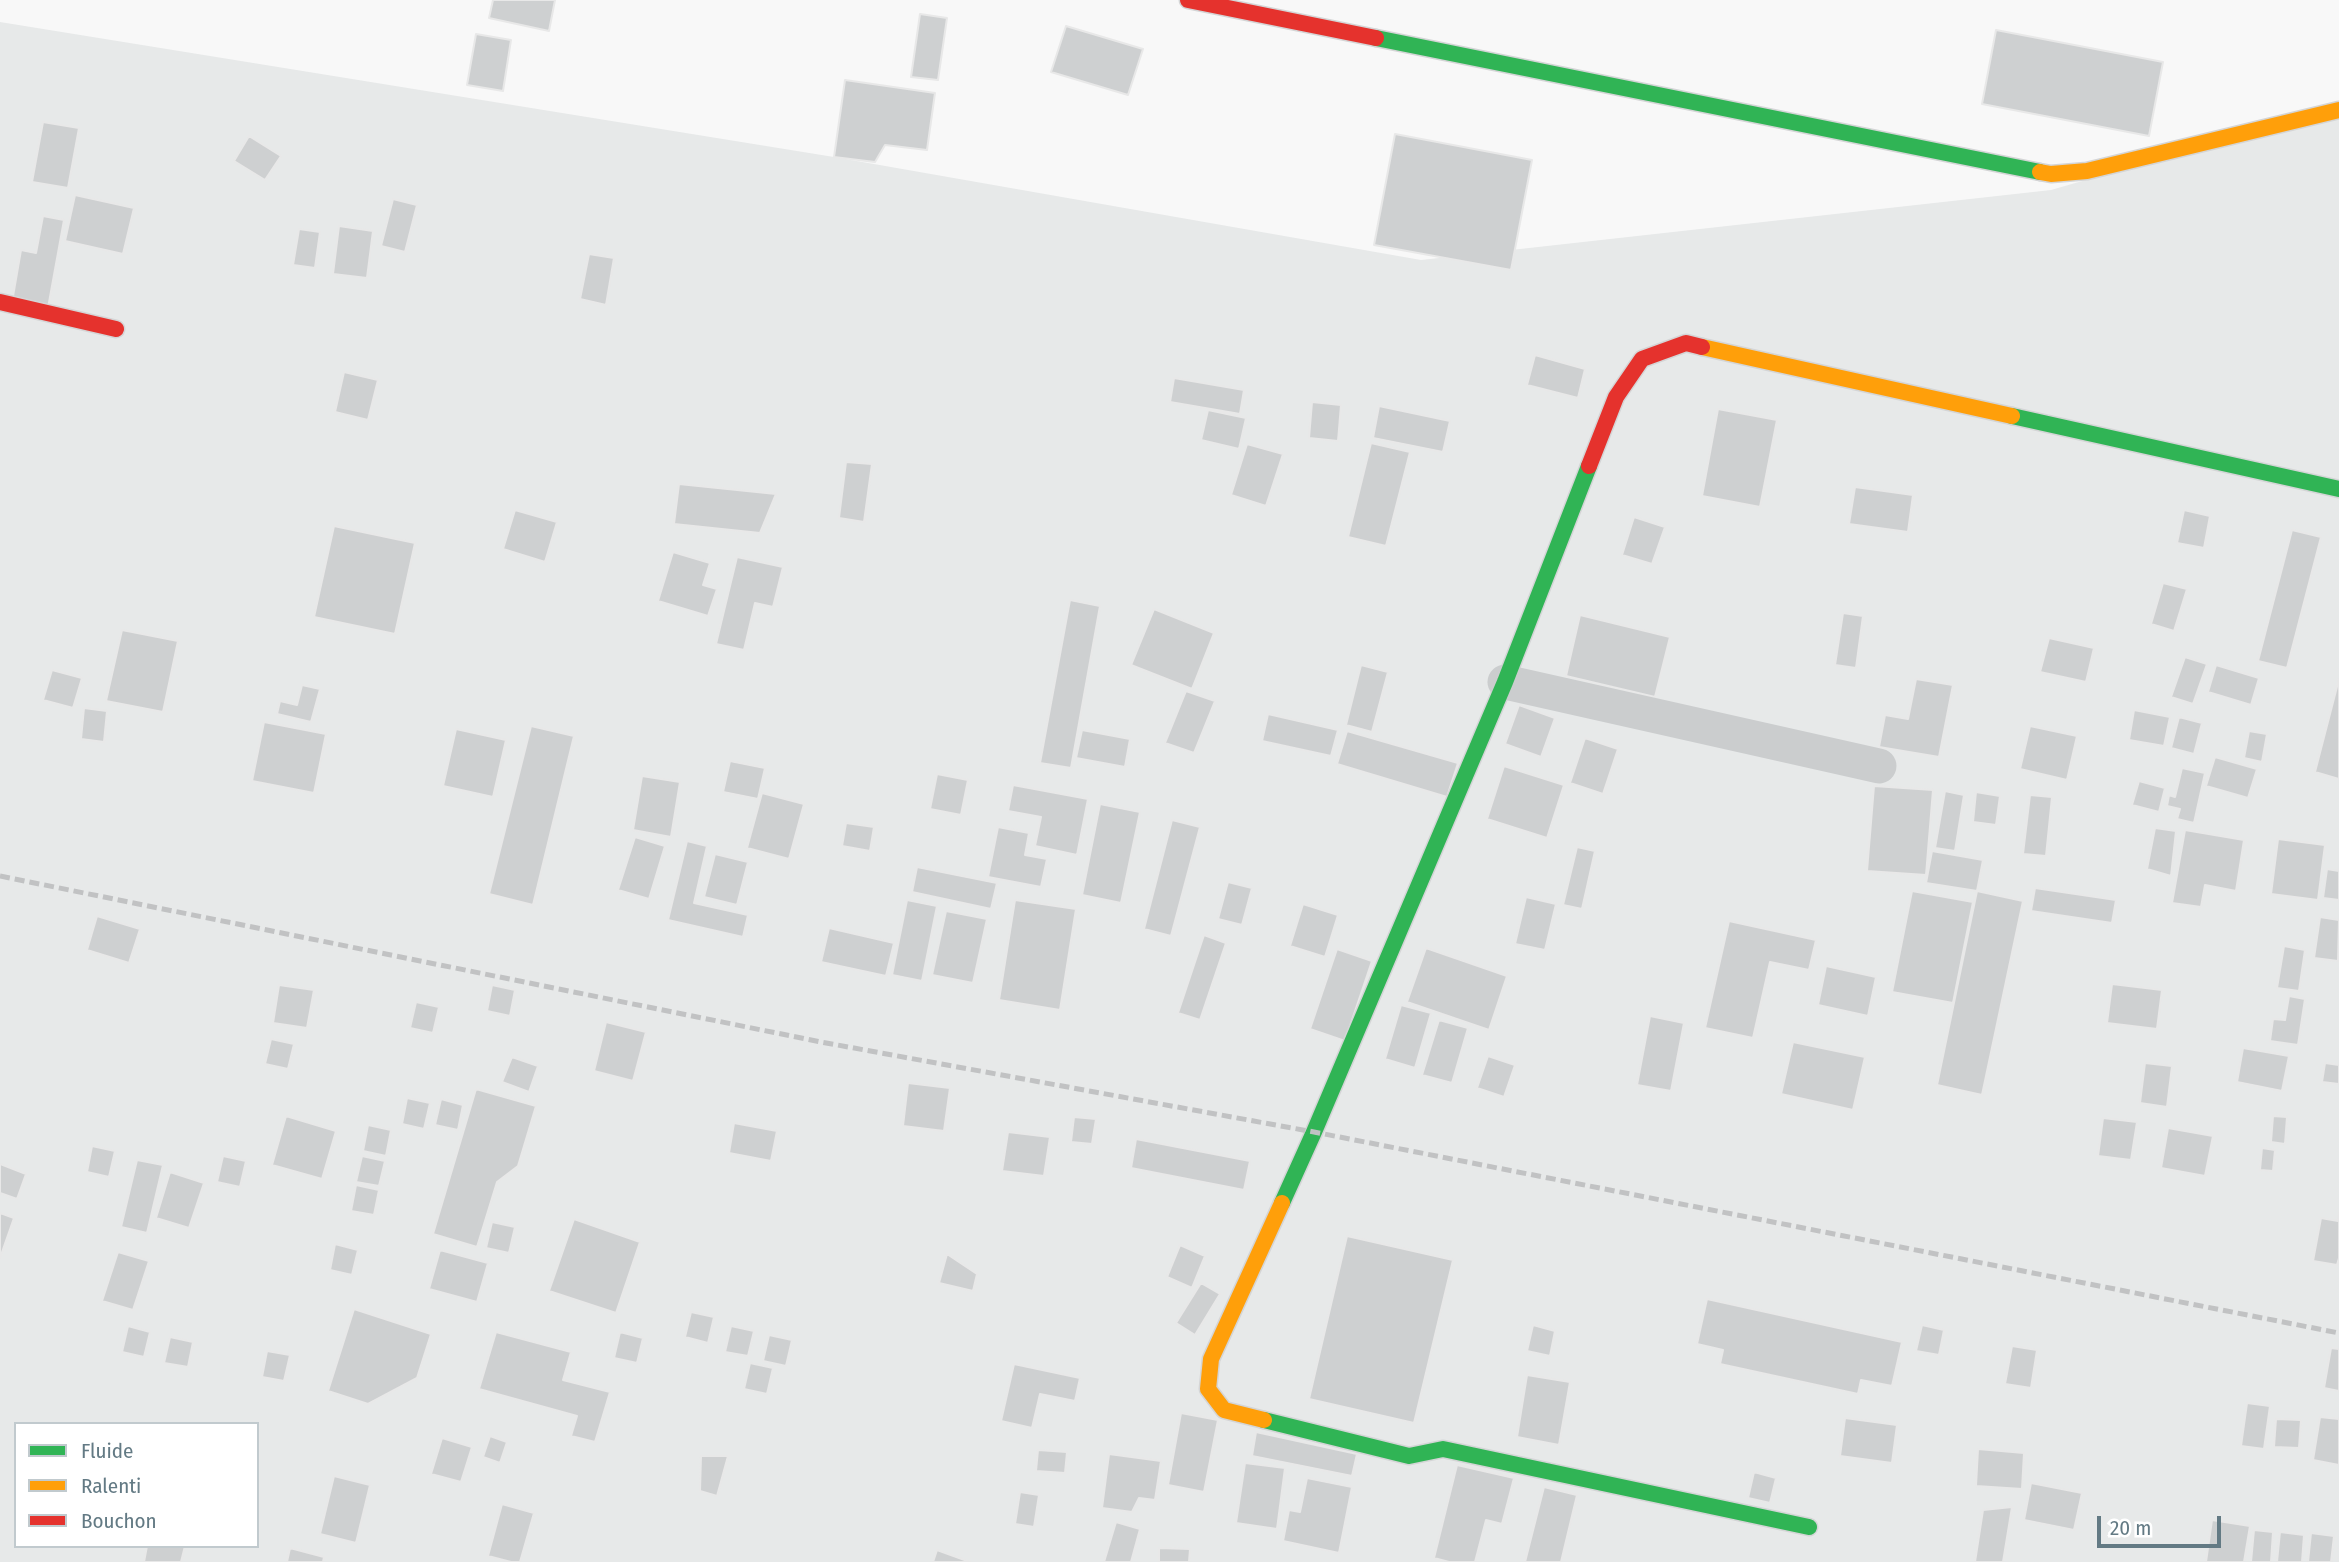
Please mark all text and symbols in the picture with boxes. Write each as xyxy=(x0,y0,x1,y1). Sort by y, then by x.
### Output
legend xyxy=(14,1422,259,1548)
text: Fluide xyxy=(81,1438,133,1464)
text: Ralenti xyxy=(81,1473,141,1499)
scale bar xyxy=(2101,1502,2225,1546)
text: Bouchon xyxy=(81,1508,157,1534)
text: 20 m xyxy=(2110,1515,2151,1541)

